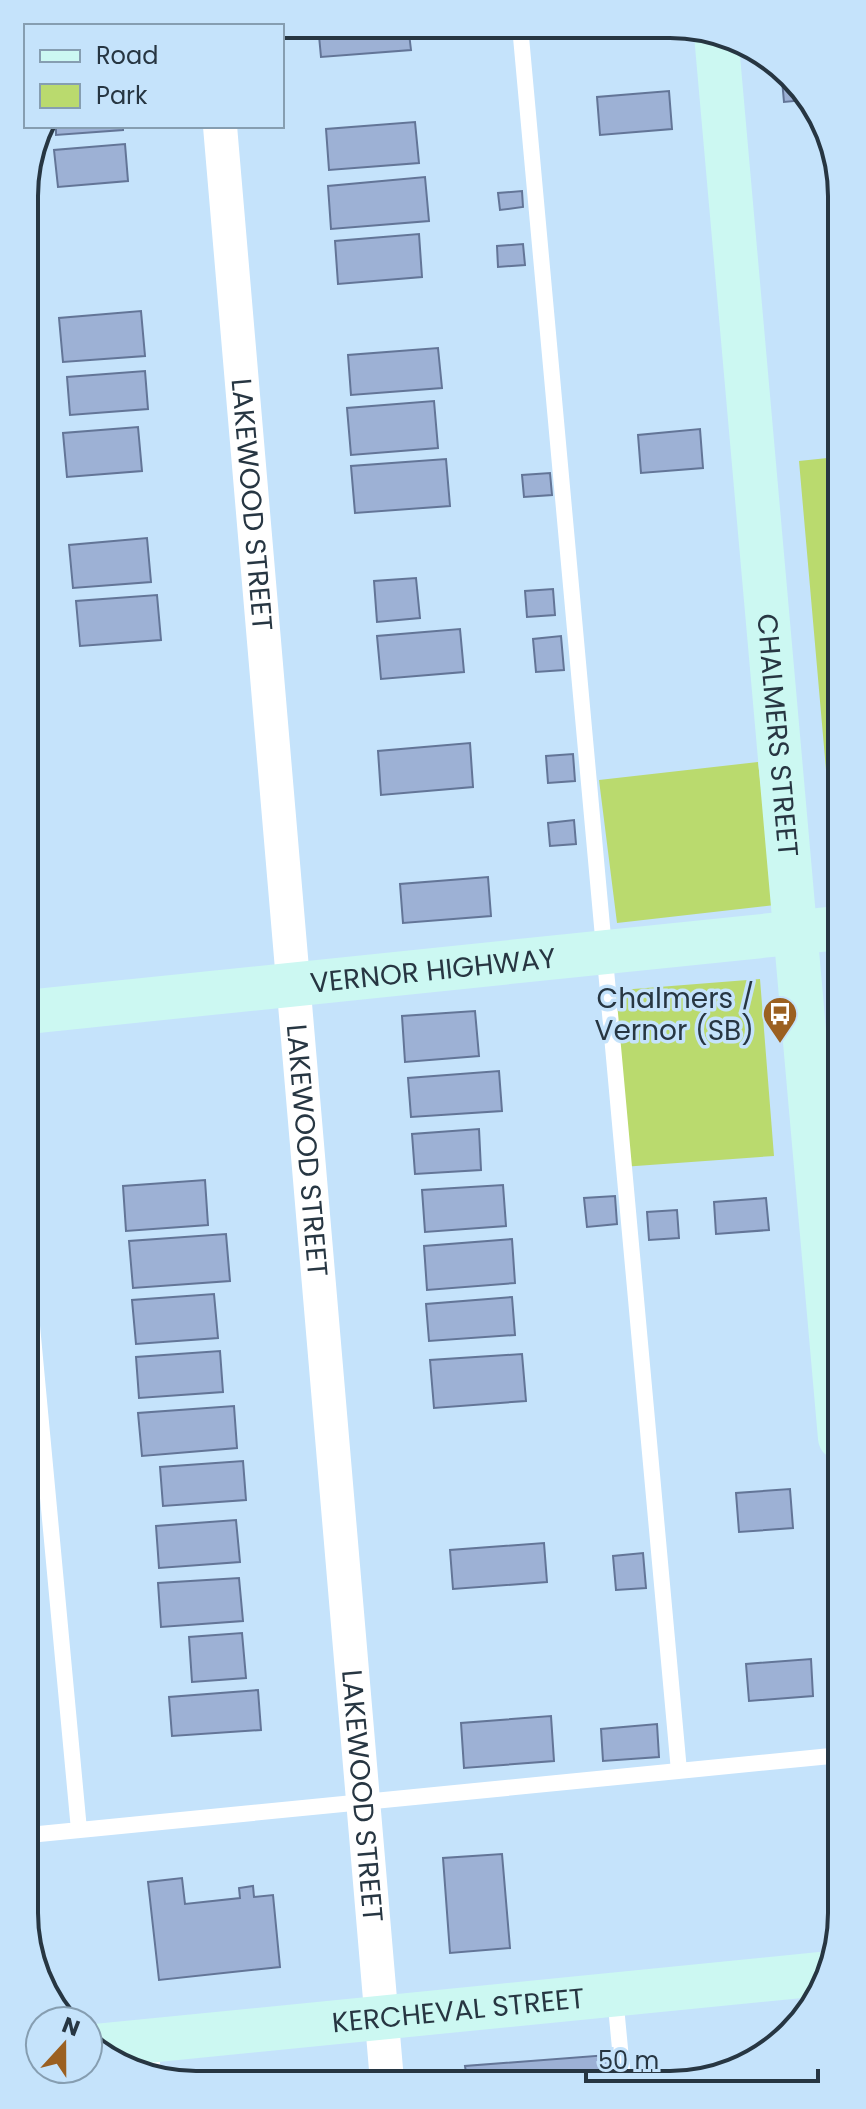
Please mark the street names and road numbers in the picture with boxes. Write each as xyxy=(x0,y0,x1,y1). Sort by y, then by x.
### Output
street label: LAKEWOOD STREET xyxy=(222,377,282,633)
street label: CHALMERS STREET xyxy=(747,612,808,859)
street label: VERNOR HIGHWAY xyxy=(308,938,558,1003)
street label: LAKEWOOD STREET xyxy=(277,1022,337,1278)
street label: LAKEWOOD STREET xyxy=(332,1668,392,1924)
street label: KERCHEVAL STREET xyxy=(330,1979,586,2042)

